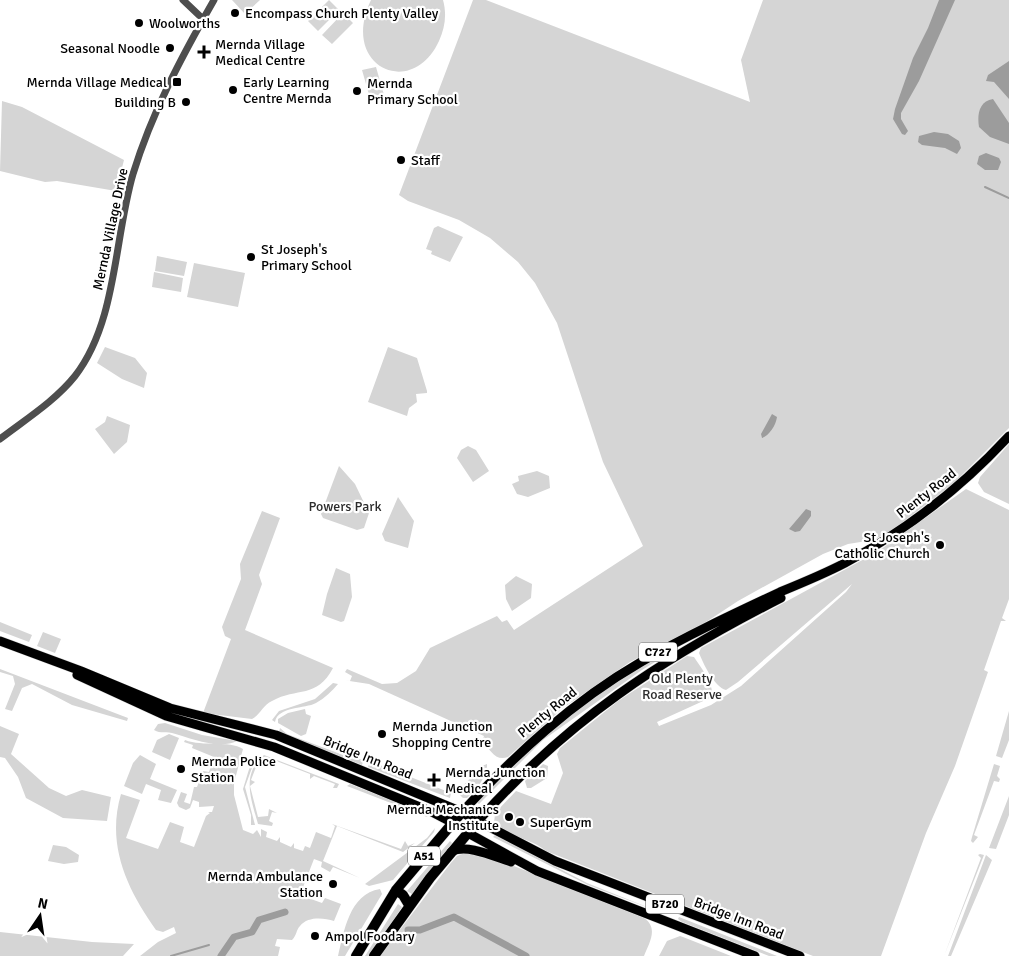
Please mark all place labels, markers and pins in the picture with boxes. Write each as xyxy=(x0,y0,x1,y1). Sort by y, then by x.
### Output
place label: Encompass Church Plenty Valley xyxy=(245,5,439,22)
marker: Encompass Church Plenty Valley xyxy=(229,7,241,19)
place label: Woolworths xyxy=(149,15,220,32)
marker: Woolworths xyxy=(133,17,145,29)
place label: Mernda Village Medical Centre xyxy=(215,36,305,69)
place label: Seasonal Noodle xyxy=(60,40,160,57)
marker: Seasonal Noodle xyxy=(164,42,176,54)
marker: Mernda Village Medical Centre xyxy=(197,45,211,59)
place label: Mernda Village Medical xyxy=(27,74,167,91)
place label: Early Learning Centre Mernda xyxy=(243,74,332,107)
place label: Mernda Primary School xyxy=(367,75,458,108)
marker: Mernda Village Medical xyxy=(171,76,183,88)
marker: Early Learning Centre Mernda xyxy=(227,84,239,96)
marker: Mernda Primary School xyxy=(351,85,363,97)
place label: Building B xyxy=(114,94,176,111)
marker: Building B xyxy=(180,96,192,108)
place label: Staff xyxy=(411,152,441,169)
marker: Staff xyxy=(395,154,407,166)
place label: St Joseph's Primary School xyxy=(261,241,352,274)
marker: St Joseph's Primary School xyxy=(245,251,257,263)
place label: St Joseph's Catholic Church xyxy=(835,529,930,562)
marker: St Joseph's Catholic Church xyxy=(934,539,946,551)
place label: Mernda Junction Shopping Centre xyxy=(392,718,493,751)
marker: Mernda Junction Shopping Centre xyxy=(376,728,388,740)
place label: Mernda Police Station xyxy=(191,753,276,786)
marker: Mernda Police Station xyxy=(175,763,187,775)
place label: Mernda Junction Medical xyxy=(445,764,546,797)
marker: Mernda Junction Medical xyxy=(427,773,441,787)
place label: Mernda Mechanics Institute xyxy=(387,801,499,834)
marker: Mernda Mechanics Institute xyxy=(503,811,515,823)
place label: SuperGym xyxy=(530,814,592,831)
marker: SuperGym xyxy=(514,816,526,828)
place label: Mernda Ambulance Station xyxy=(207,868,323,901)
marker: Mernda Ambulance Station xyxy=(327,878,339,890)
place label: Ampol Foodary xyxy=(325,928,415,945)
marker: Ampol Foodary xyxy=(309,930,321,942)

